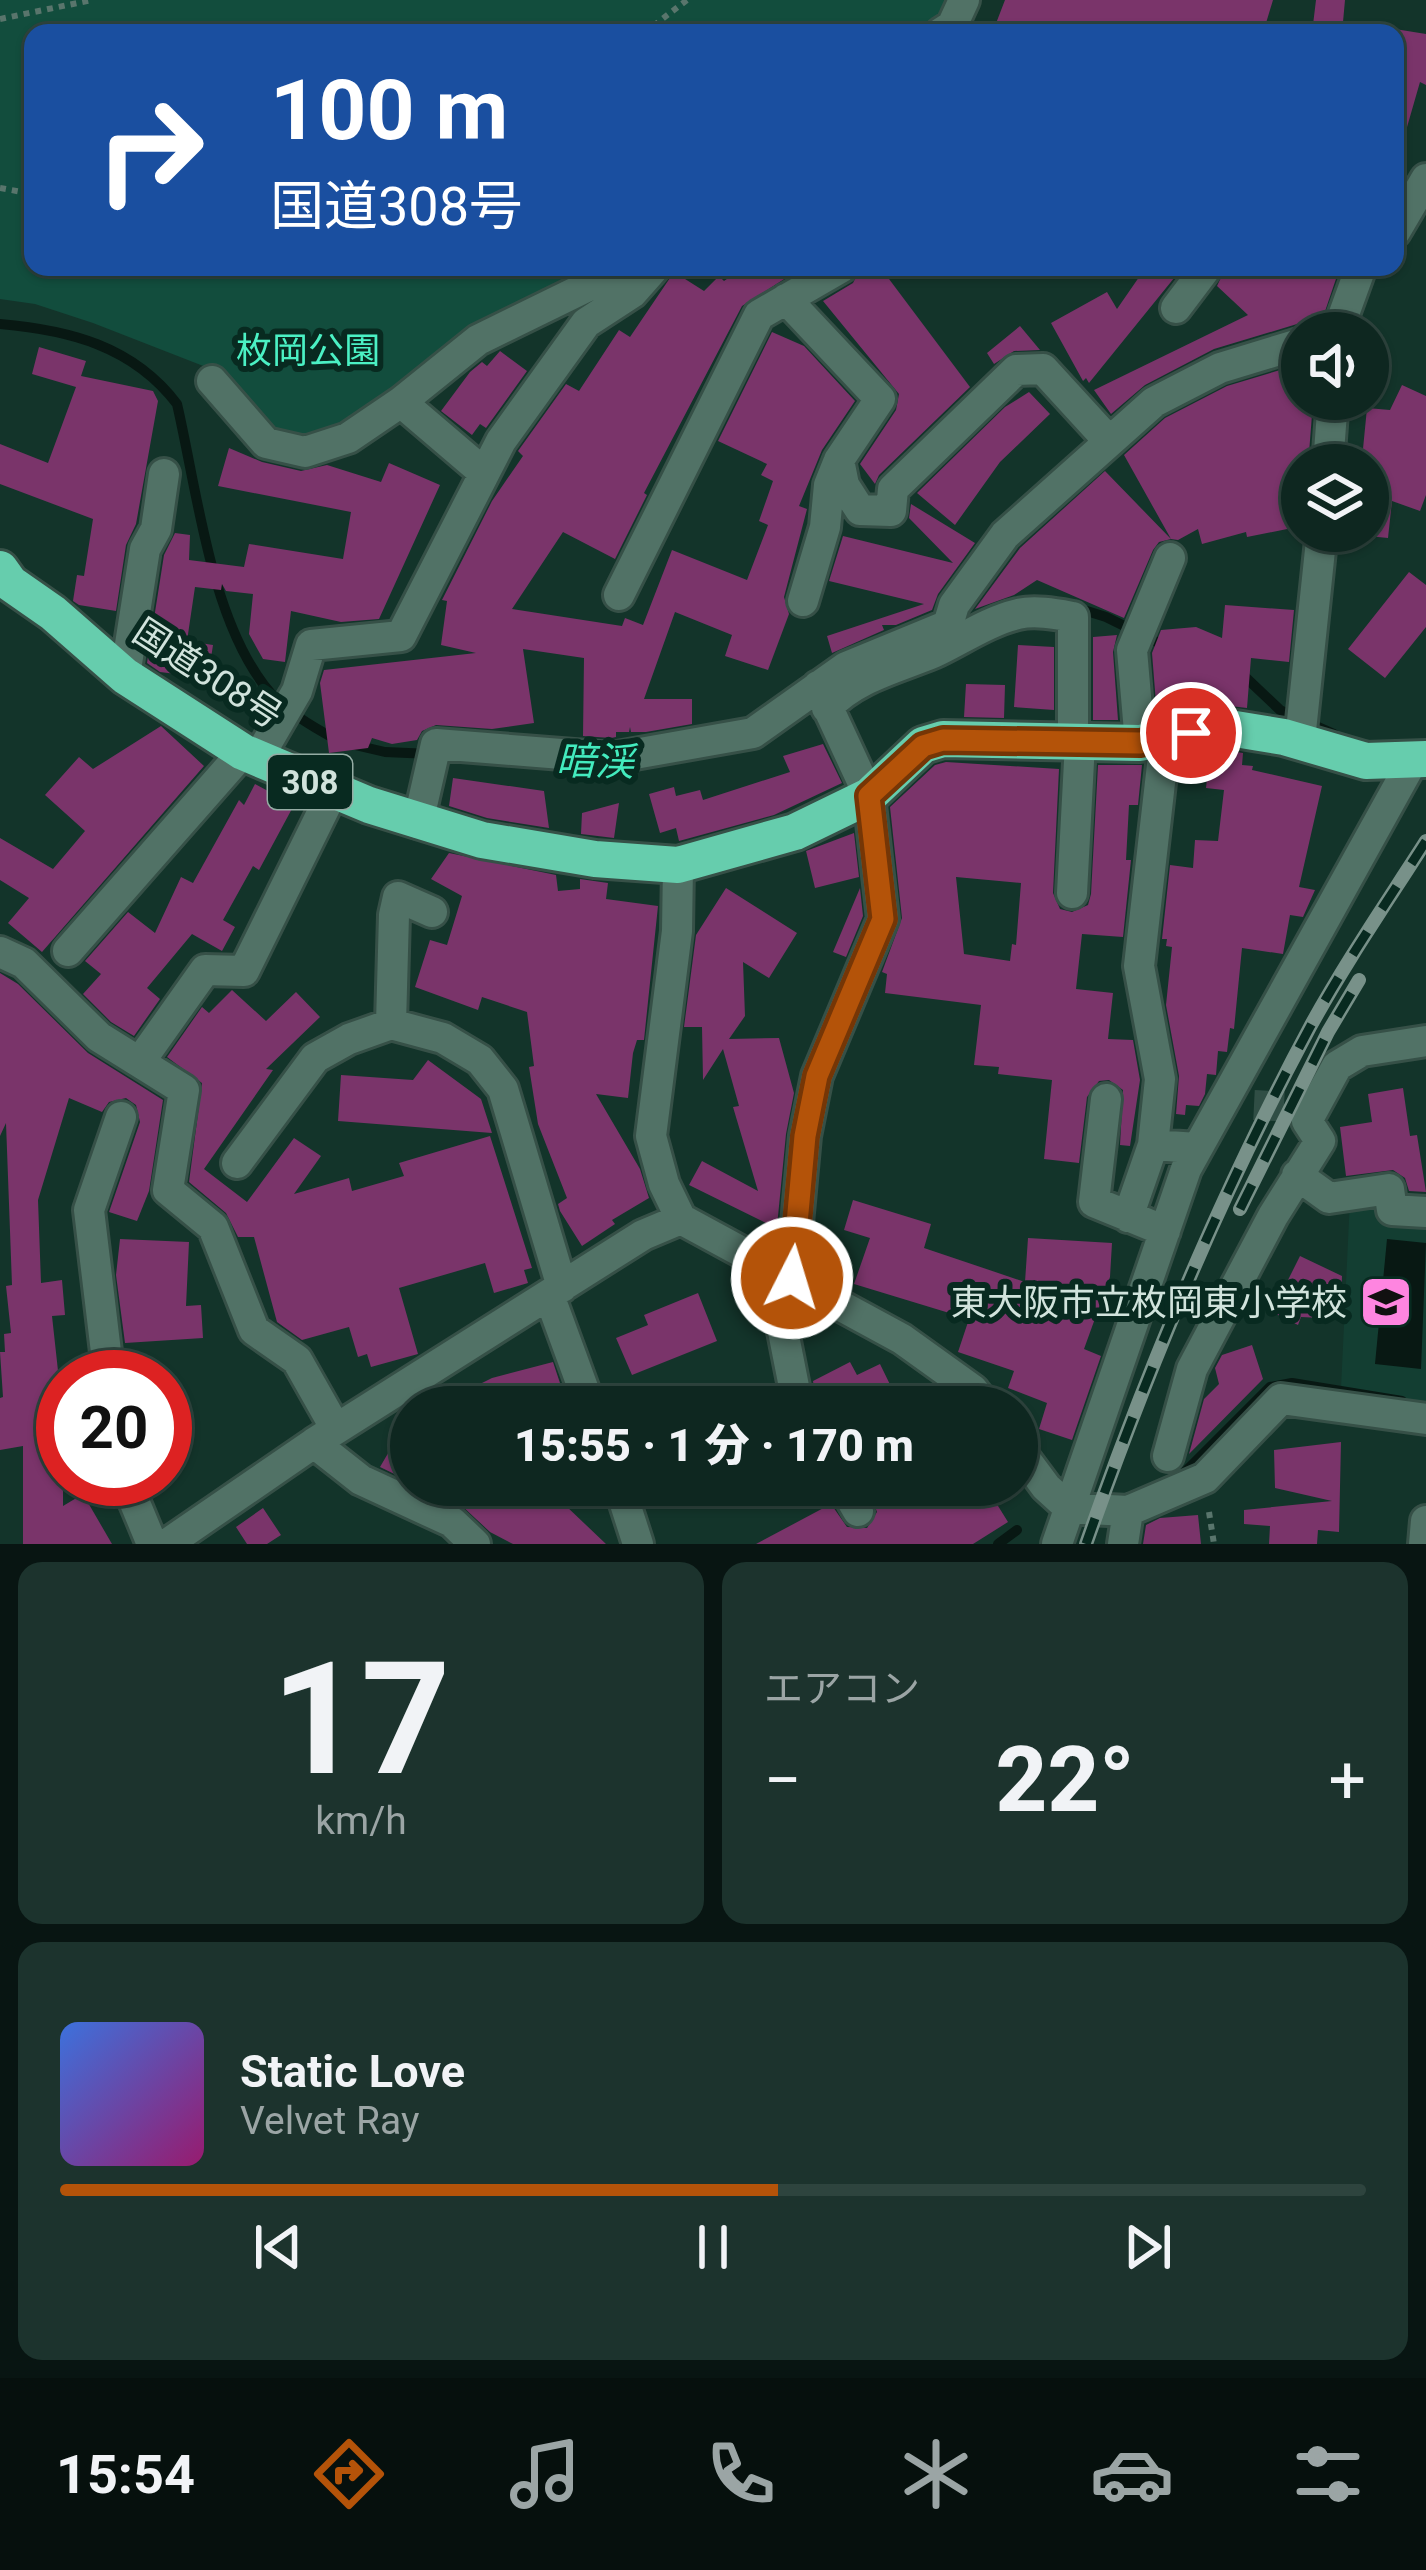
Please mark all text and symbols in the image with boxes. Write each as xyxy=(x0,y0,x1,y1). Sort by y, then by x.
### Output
text: 100 m xyxy=(270,61,508,160)
icon: right xyxy=(72,72,228,228)
text: 国道308号 xyxy=(270,175,523,238)
map controls xyxy=(1281,312,1389,552)
button: sound xyxy=(1281,312,1389,420)
park label: 枚岡公園 xyxy=(236,330,380,372)
button: layers xyxy=(1281,444,1389,552)
street label: 国道308号 xyxy=(125,610,290,737)
pin xyxy=(1140,682,1242,784)
icon: arrive xyxy=(1158,700,1224,766)
water label: 暗渓 xyxy=(556,738,639,786)
road number: 308 xyxy=(268,755,352,809)
position arrow xyxy=(729,1215,855,1341)
school or university icon: 東大阪市立枚岡東小学校 xyxy=(1358,1274,1414,1330)
place label: 東大阪市立枚岡東小学校 xyxy=(951,1282,1347,1324)
speed limit sign: 20 xyxy=(36,1350,192,1506)
text: 15:55 · 1 分 · 170 m xyxy=(514,1419,914,1472)
text: 17 xyxy=(271,1628,451,1811)
text: エアコン xyxy=(764,1666,920,1712)
text: 22° xyxy=(996,1728,1135,1833)
text: − xyxy=(764,1742,802,1819)
text: + xyxy=(1329,1742,1366,1819)
text: km/h xyxy=(315,1798,407,1844)
text: Static Love xyxy=(240,2045,465,2098)
text: Velvet Ray xyxy=(240,2098,419,2144)
icon: previous xyxy=(245,2214,311,2280)
icon: pause xyxy=(680,2214,746,2280)
icon: next xyxy=(1115,2214,1181,2280)
icon: directions xyxy=(307,2432,391,2516)
icon: music xyxy=(503,2432,587,2516)
icon: phone xyxy=(699,2432,783,2516)
icon: climate xyxy=(894,2432,978,2516)
icon: car xyxy=(1090,2432,1174,2516)
icon: filters xyxy=(1286,2432,1370,2516)
text: 15:54 xyxy=(56,2443,195,2506)

